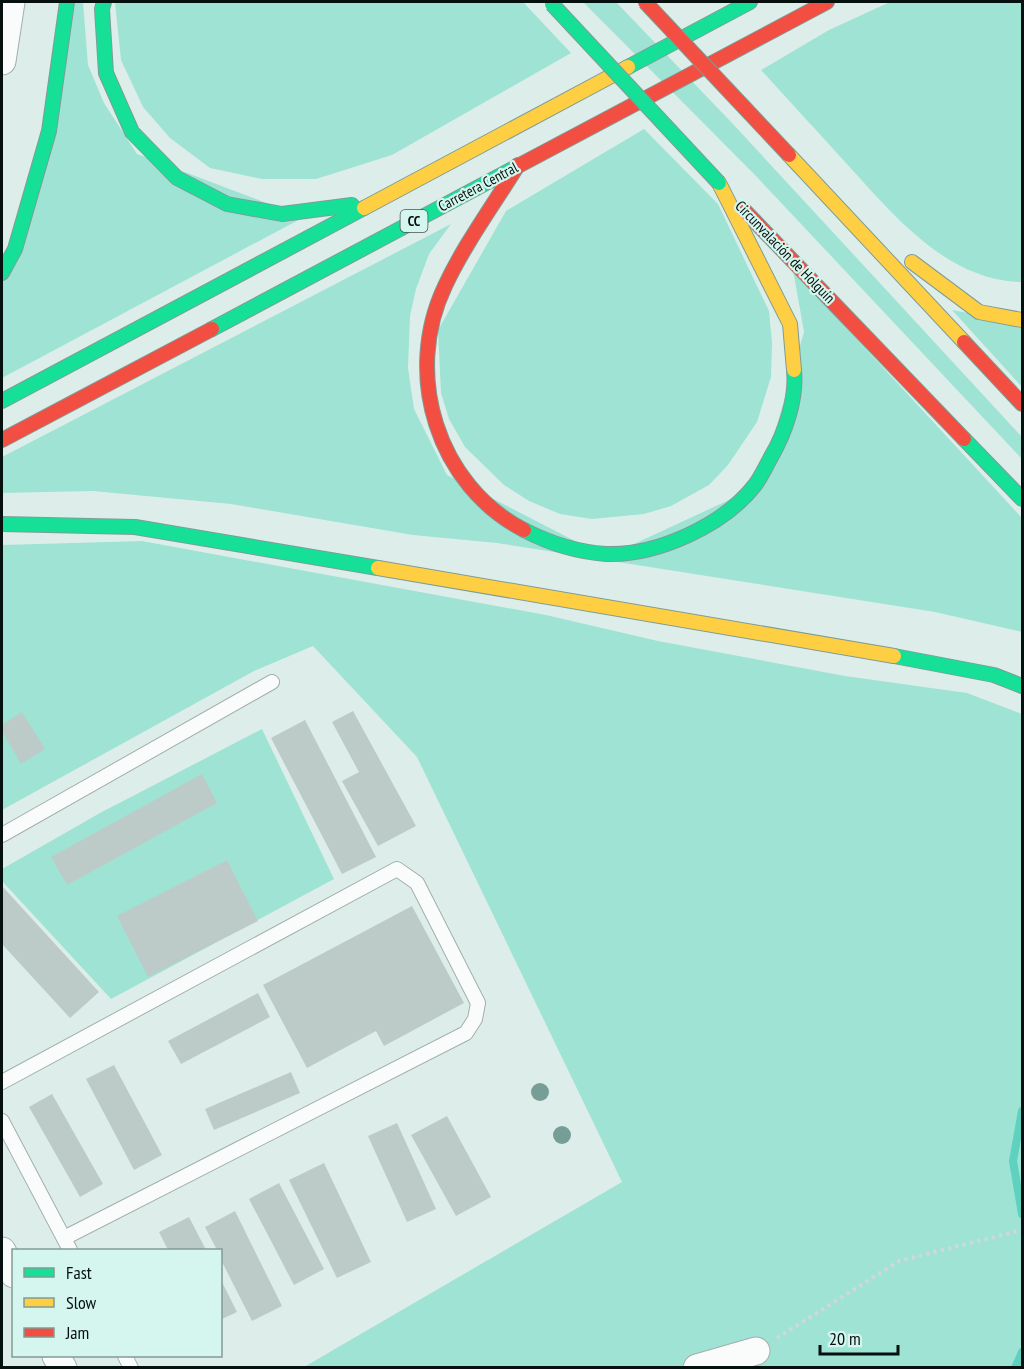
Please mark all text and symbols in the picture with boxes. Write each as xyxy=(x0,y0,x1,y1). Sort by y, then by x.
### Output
street label: Carretera Central xyxy=(435,157,521,215)
street label: Circunvalación de Holguín xyxy=(731,196,839,307)
road number: CC xyxy=(400,210,428,232)
legend xyxy=(12,1249,222,1357)
text: Fast xyxy=(66,1261,92,1284)
text: Slow xyxy=(66,1291,97,1314)
scale bar xyxy=(820,1318,898,1356)
text: Jam xyxy=(65,1321,89,1344)
text: 20 m xyxy=(829,1327,861,1350)

